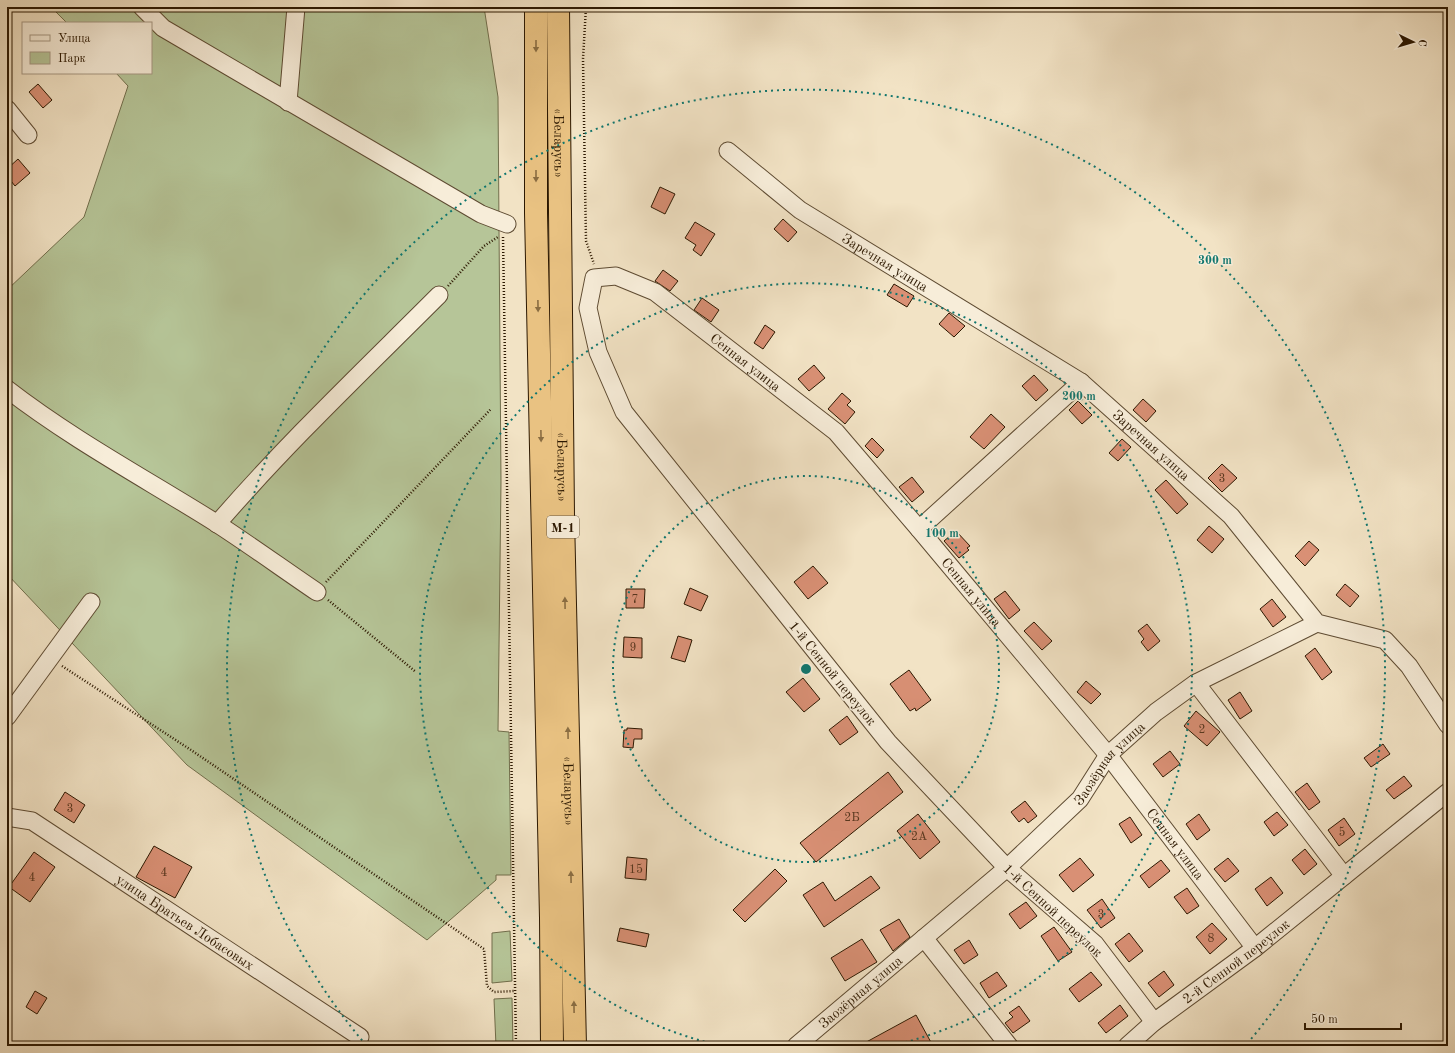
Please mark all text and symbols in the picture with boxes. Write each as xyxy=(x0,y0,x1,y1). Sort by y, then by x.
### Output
legend xyxy=(22,22,152,74)
north arrow xyxy=(1393,22,1433,62)
text: Улица xyxy=(58,33,91,45)
text: С xyxy=(1416,39,1427,47)
one-way arrow xyxy=(533,40,539,53)
text: Парк xyxy=(58,53,86,65)
street label: «Беларусь» xyxy=(551,108,566,178)
one-way arrow xyxy=(533,170,539,183)
street label: Заречная улица xyxy=(839,231,930,295)
text: 300 m xyxy=(1198,255,1232,267)
one-way arrow xyxy=(535,300,542,312)
street label: Сенная улица xyxy=(707,331,783,395)
text: 200 m xyxy=(1062,391,1096,403)
street label: Заречная улица xyxy=(1110,408,1192,484)
one-way arrow xyxy=(538,430,544,443)
street label: «Беларусь» xyxy=(554,432,569,502)
house number: 3 xyxy=(1219,473,1225,485)
road number: М-1 xyxy=(547,516,579,538)
text: 100 m xyxy=(925,528,959,540)
street label: Сенная улица xyxy=(938,555,1004,630)
house number: 7 xyxy=(632,594,638,606)
one-way arrow xyxy=(562,596,568,609)
street label: 1-й Сенной переулок xyxy=(786,619,878,728)
house number: 9 xyxy=(630,642,636,654)
centre of rings xyxy=(799,662,813,676)
street label: Заозёрная улица xyxy=(1072,720,1148,809)
house number: 2 xyxy=(1199,724,1205,736)
one-way arrow xyxy=(565,726,571,739)
street label: «Беларусь» xyxy=(560,756,576,826)
house number: 3 xyxy=(67,803,73,815)
street label: Сенная улица xyxy=(1143,806,1206,883)
house number: 2Б xyxy=(844,812,860,824)
house number: 5 xyxy=(1339,826,1346,839)
house number: 2А xyxy=(911,831,927,843)
street label: 1-й Сенной переулок xyxy=(1000,861,1105,960)
house number: 15 xyxy=(629,863,643,876)
house number: 4 xyxy=(161,867,168,879)
one-way arrow xyxy=(567,871,574,883)
house number: 4 xyxy=(29,872,36,884)
street label: улица Братьев Лобасовых xyxy=(113,872,256,973)
house number: 3 xyxy=(1098,909,1104,921)
street label: 2-й Сенной переулок xyxy=(1180,917,1292,1007)
house number: 8 xyxy=(1208,933,1215,945)
street label: Заозёрная улица xyxy=(817,954,905,1032)
one-way arrow xyxy=(571,1000,577,1013)
scale bar xyxy=(1305,1005,1401,1031)
text: 50 m xyxy=(1311,1013,1338,1026)

